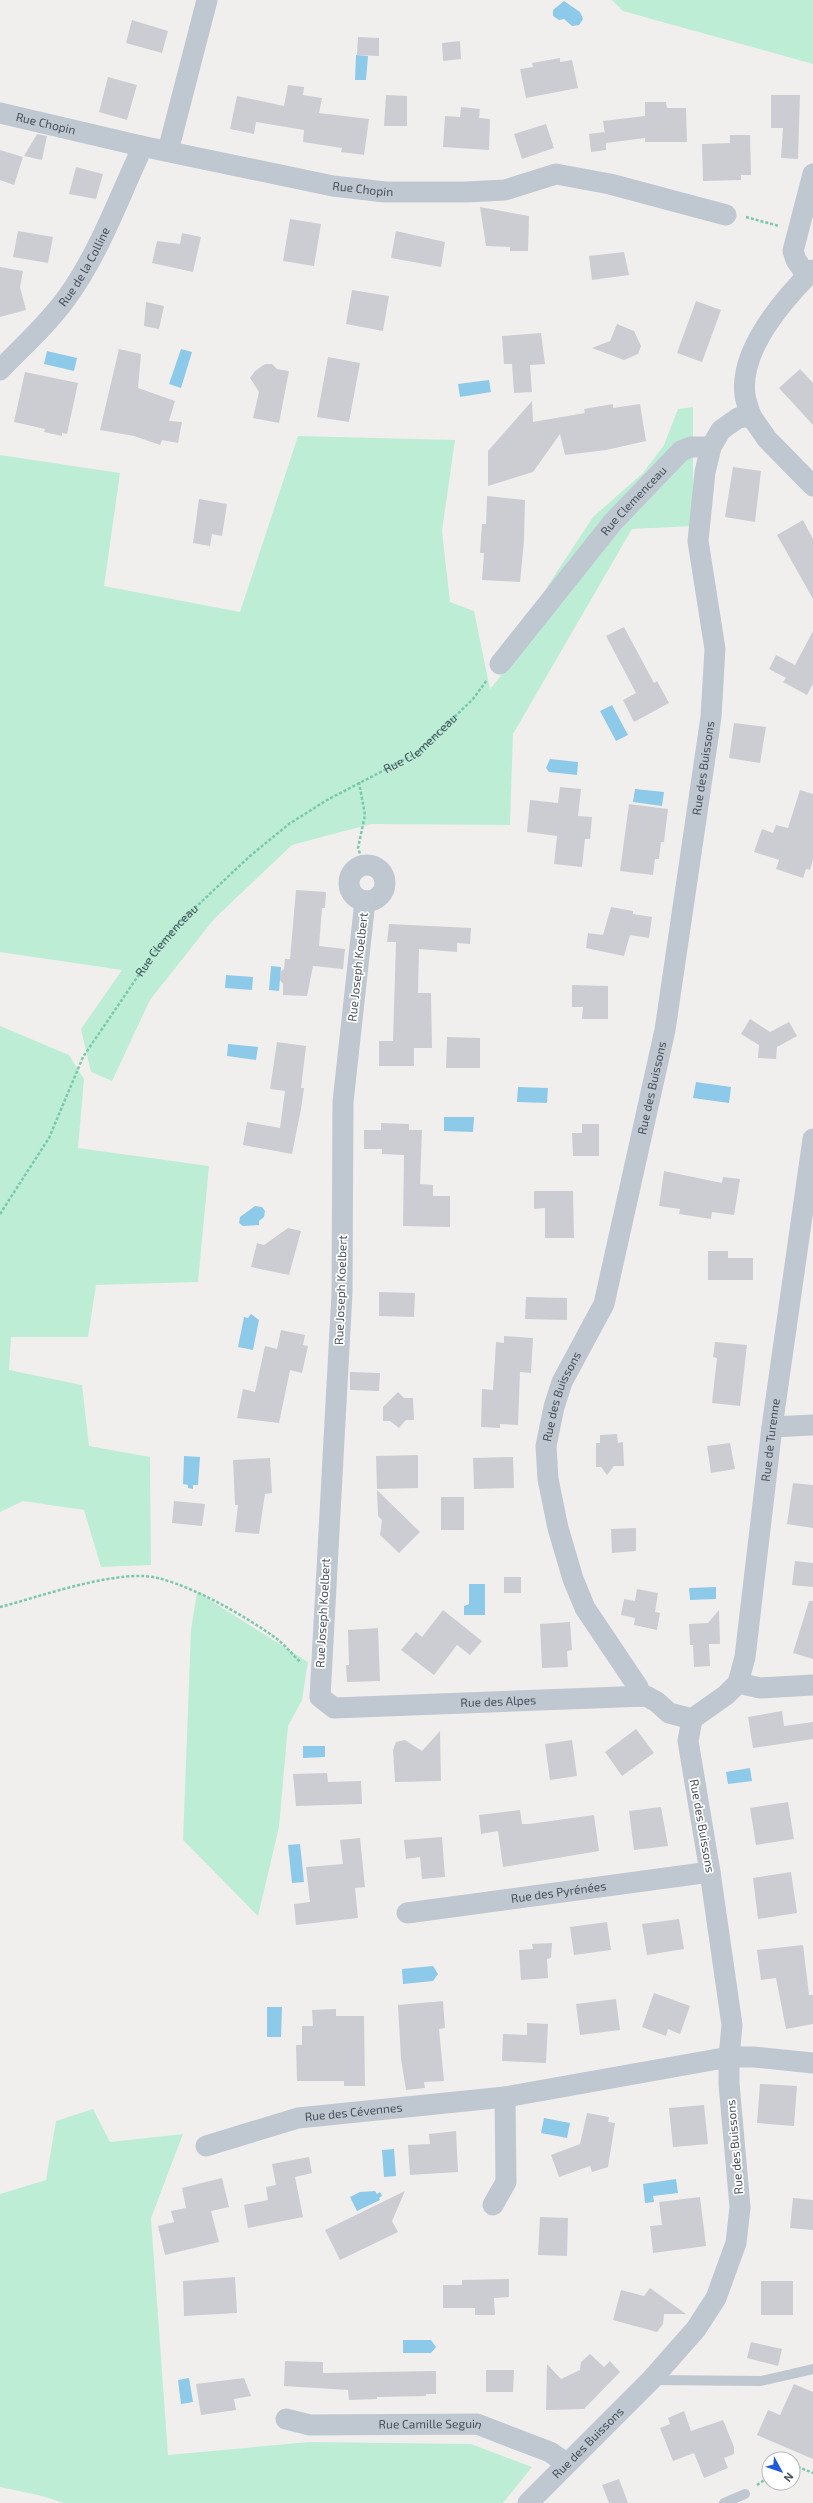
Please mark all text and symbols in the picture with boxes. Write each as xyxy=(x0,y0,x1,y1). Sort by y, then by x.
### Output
street label: Rue Chopin xyxy=(15,109,77,137)
street label: Rue Chopin xyxy=(332,178,393,198)
street label: Rue de la Colline xyxy=(55,225,112,309)
street label: Rue Clemenceau xyxy=(597,463,669,538)
street label: Rue Clemenceau xyxy=(381,710,459,775)
street label: Rue des Buissons xyxy=(689,720,716,816)
street label: Rue Clemenceau xyxy=(132,901,200,979)
street label: Rue Joseph Koelbert xyxy=(344,911,370,1022)
street label: Rue des Buissons xyxy=(634,1040,668,1136)
street label: Rue Joseph Koelbert xyxy=(331,1235,349,1345)
street label: Rue des Buissons xyxy=(539,1349,583,1443)
street label: Rue de Turenne xyxy=(758,1398,782,1482)
street label: Rue Joseph Koelbert xyxy=(312,1557,332,1668)
street label: Rue des Alpes xyxy=(460,1692,536,1709)
street label: Rue des Buissons xyxy=(688,1778,718,1874)
street label: Rue des Pyrénées xyxy=(510,1878,607,1905)
street label: Rue des Cévennes xyxy=(304,2099,403,2123)
street label: Rue des Buissons xyxy=(723,2099,745,2195)
street label: Rue des Buissons xyxy=(549,2404,626,2481)
street label: Rue Camille Seguin xyxy=(379,2416,484,2431)
north arrow xyxy=(761,2451,801,2491)
text: N xyxy=(781,2471,797,2485)

